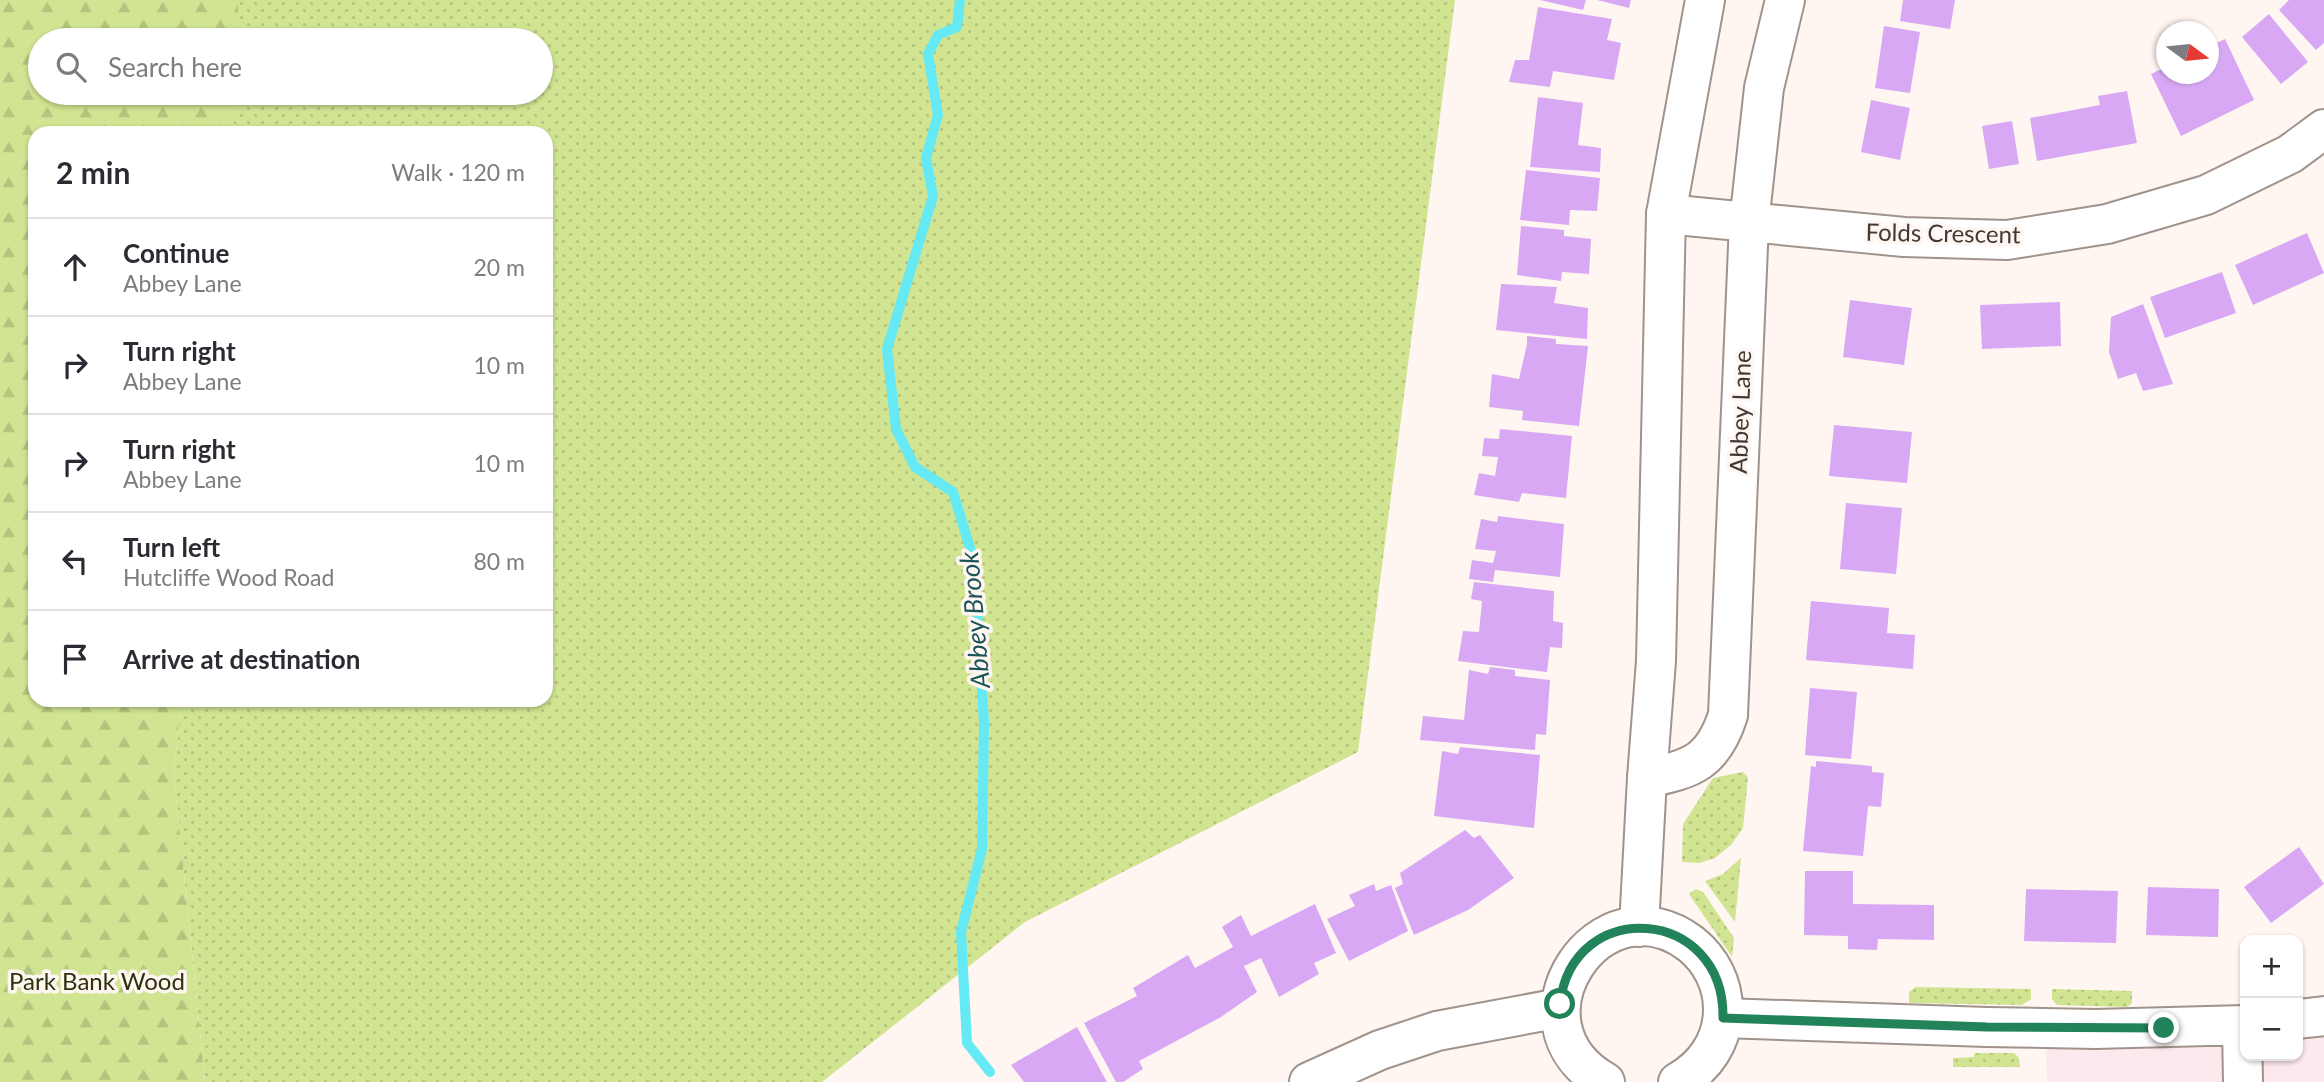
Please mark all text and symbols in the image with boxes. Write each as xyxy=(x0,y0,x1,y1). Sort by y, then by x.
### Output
north arrow xyxy=(2156,21,2219,84)
search box xyxy=(28,28,553,105)
icon: search xyxy=(52,48,90,86)
text: Search here xyxy=(108,51,242,83)
text: 2 min xyxy=(56,154,130,190)
text: Walk · 120 m xyxy=(391,158,525,186)
street label: Folds Crescent xyxy=(1865,217,2021,248)
text: Continue xyxy=(123,237,229,269)
icon: ahead xyxy=(56,248,94,286)
text: 20 m xyxy=(474,253,525,281)
text: Abbey Lane xyxy=(123,269,242,297)
text: Turn right xyxy=(123,335,236,367)
icon: right xyxy=(56,346,94,384)
street label: Abbey Lane xyxy=(1723,350,1756,474)
text: 10 m xyxy=(474,351,525,379)
text: Abbey Lane xyxy=(123,367,242,395)
text: Turn right xyxy=(123,433,236,465)
icon: right xyxy=(56,444,94,482)
text: 10 m xyxy=(474,449,525,477)
text: Abbey Lane xyxy=(123,465,242,493)
text: Turn left xyxy=(123,531,220,563)
icon: left xyxy=(56,542,94,580)
text: 80 m xyxy=(474,547,525,575)
water label: Abbey Brook xyxy=(952,550,996,691)
text: Hutcliffe Wood Road xyxy=(123,563,334,591)
icon: arrive xyxy=(56,640,94,678)
text: Arrive at destination xyxy=(123,643,360,675)
map controls xyxy=(2240,935,2303,1061)
button: + xyxy=(2240,935,2303,998)
park label: Park Bank Wood xyxy=(9,966,185,995)
route start xyxy=(1544,988,1575,1019)
button: − xyxy=(2240,998,2303,1061)
route end xyxy=(2148,1012,2179,1043)

